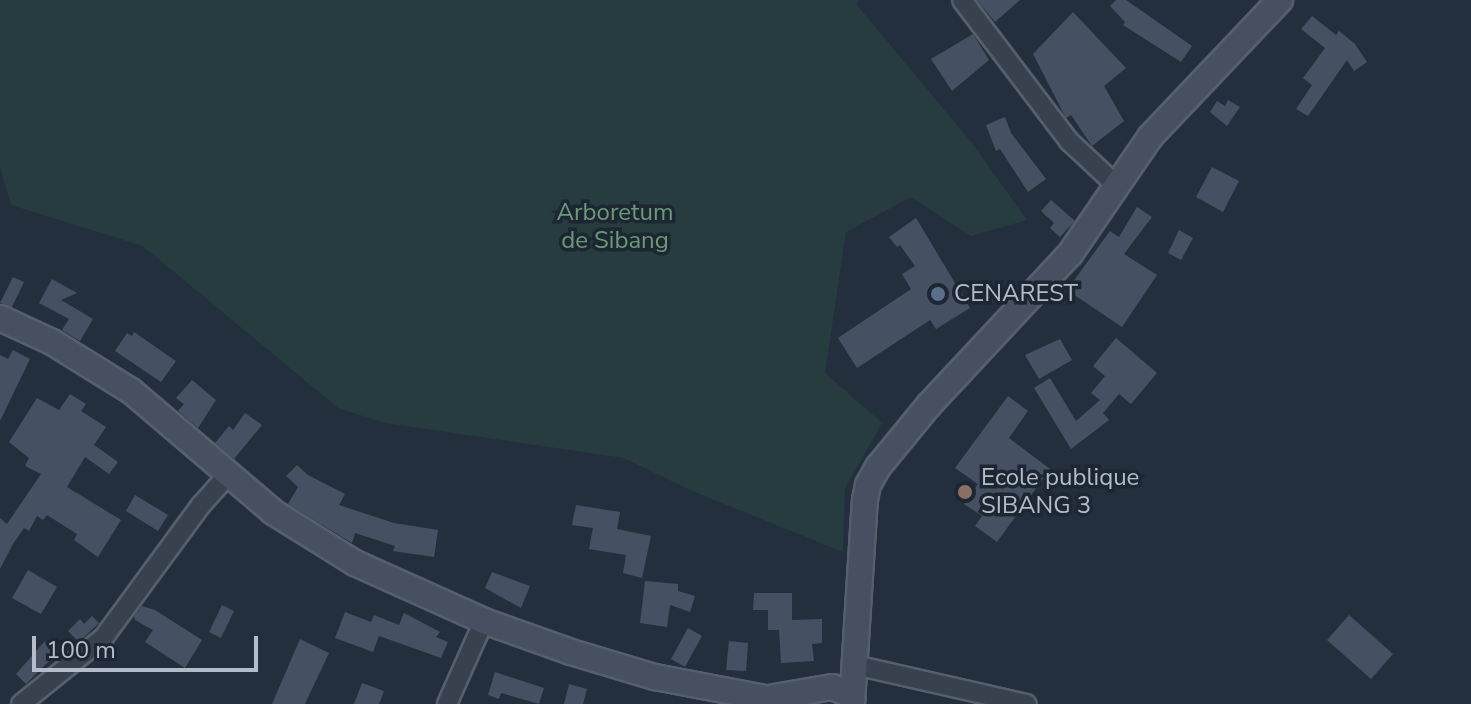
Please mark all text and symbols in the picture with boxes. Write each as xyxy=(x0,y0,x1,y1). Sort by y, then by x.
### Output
park label: Arboretum de Sibang xyxy=(556,199,674,255)
place label: CENAREST xyxy=(954,280,1078,308)
marker: CENAREST xyxy=(929,285,947,303)
place label: Ecole publique SIBANG 3 xyxy=(981,464,1139,520)
marker: Ecole publique SIBANG 3 xyxy=(956,483,974,501)
scale bar xyxy=(36,620,262,670)
text: 100 m xyxy=(46,634,116,666)

